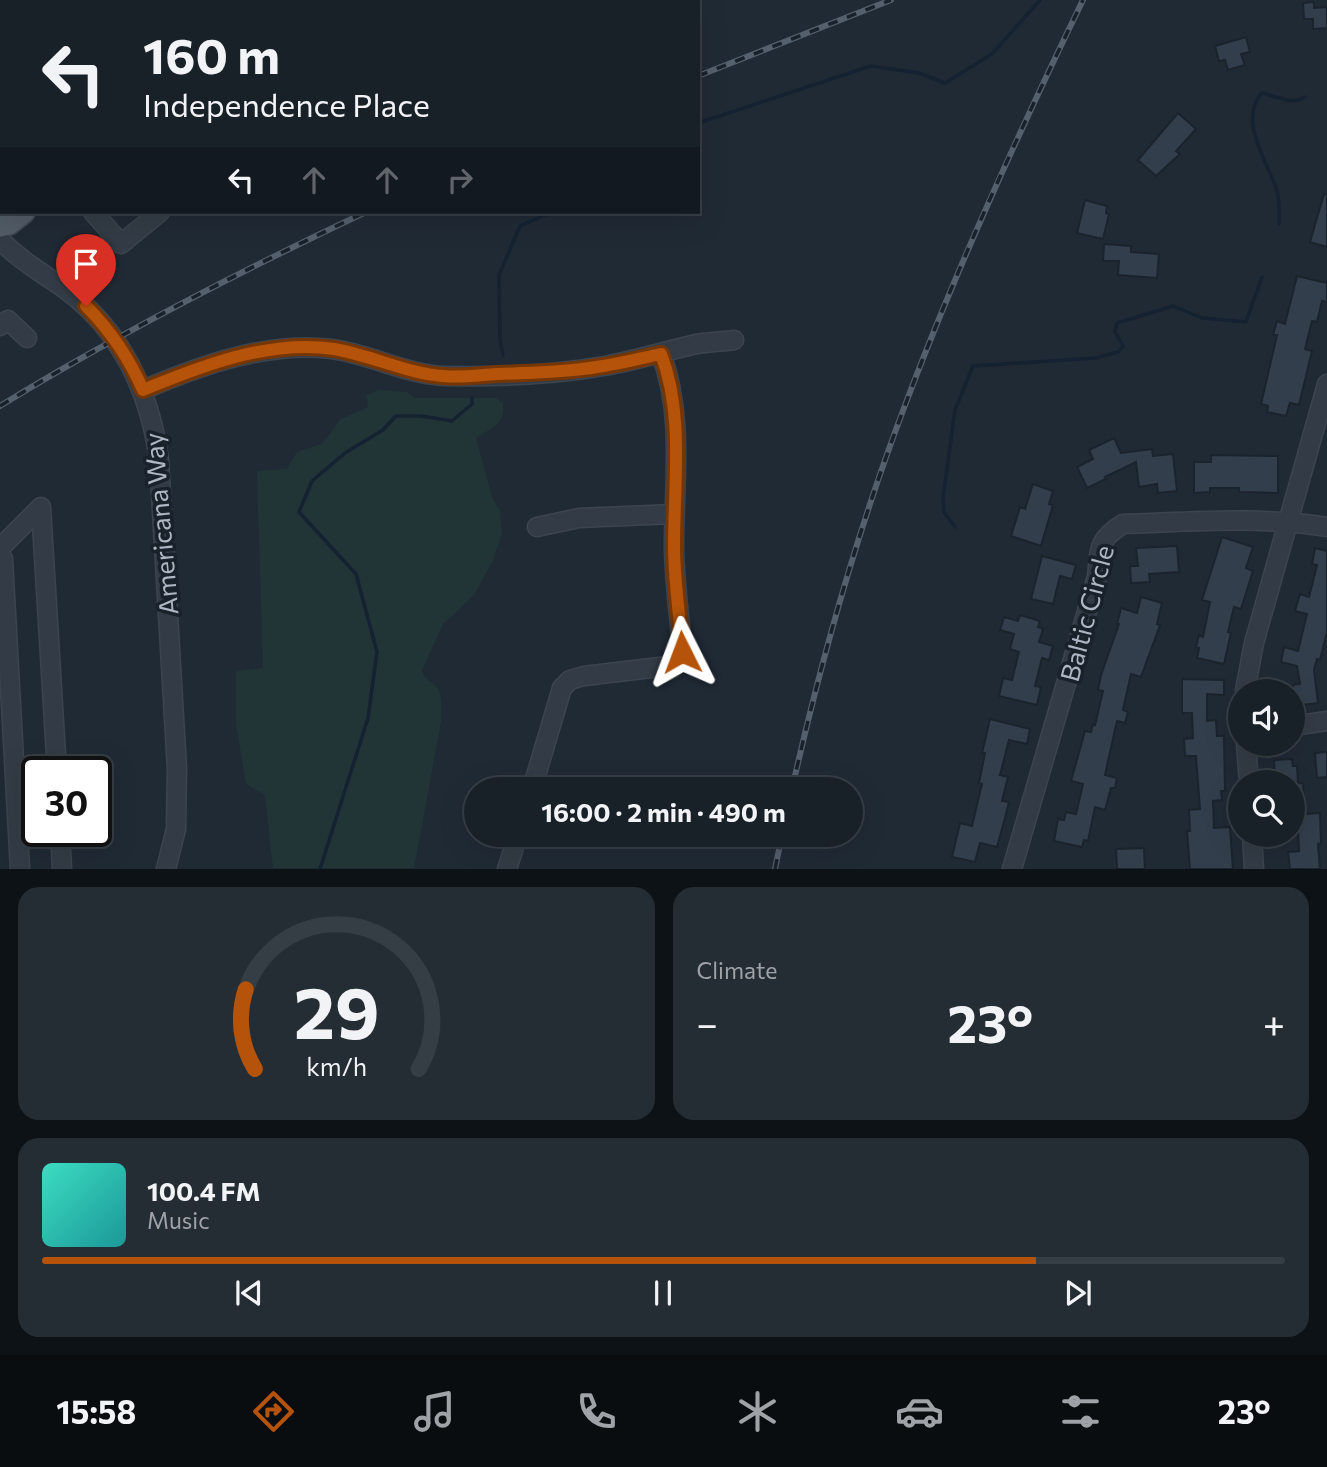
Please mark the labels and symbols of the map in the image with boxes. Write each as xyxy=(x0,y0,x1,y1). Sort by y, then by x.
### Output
pin xyxy=(56,234,116,306)
street label: Americana Way xyxy=(137,431,183,617)
street label: Baltic Circle xyxy=(1053,541,1119,685)
position arrow xyxy=(645,615,719,689)
speed limit sign: 30 xyxy=(21,756,112,847)

